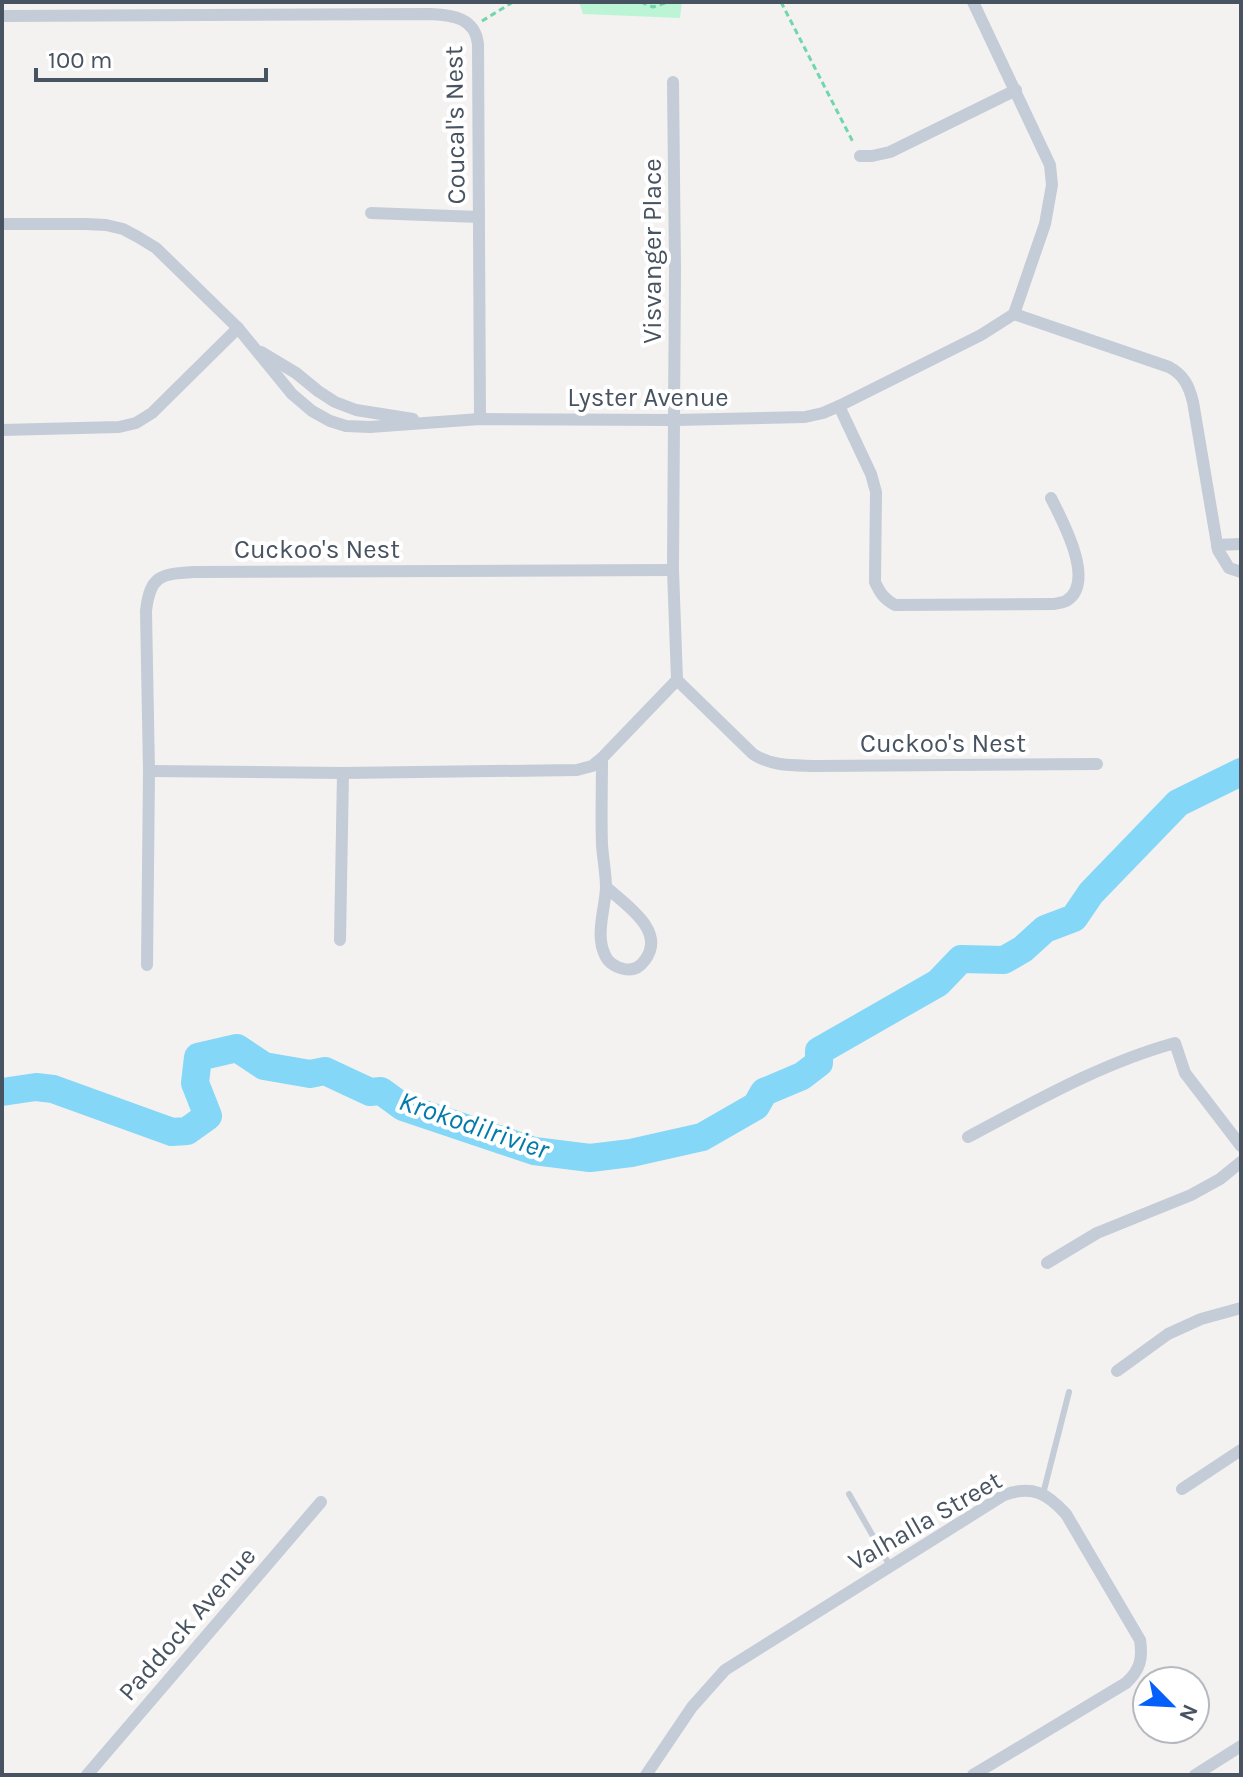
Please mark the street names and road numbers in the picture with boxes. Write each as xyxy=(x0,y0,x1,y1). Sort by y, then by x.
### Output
street label: Coucal's Nest xyxy=(438,45,472,205)
street label: Visvanger Place xyxy=(637,158,668,344)
street label: Lyster Avenue xyxy=(567,382,729,413)
street label: Cuckoo's Nest xyxy=(234,534,400,565)
street label: Cuckoo's Nest xyxy=(860,728,1026,759)
street label: Valhalla Street xyxy=(843,1465,1007,1577)
street label: Paddock Avenue xyxy=(112,1541,262,1707)

